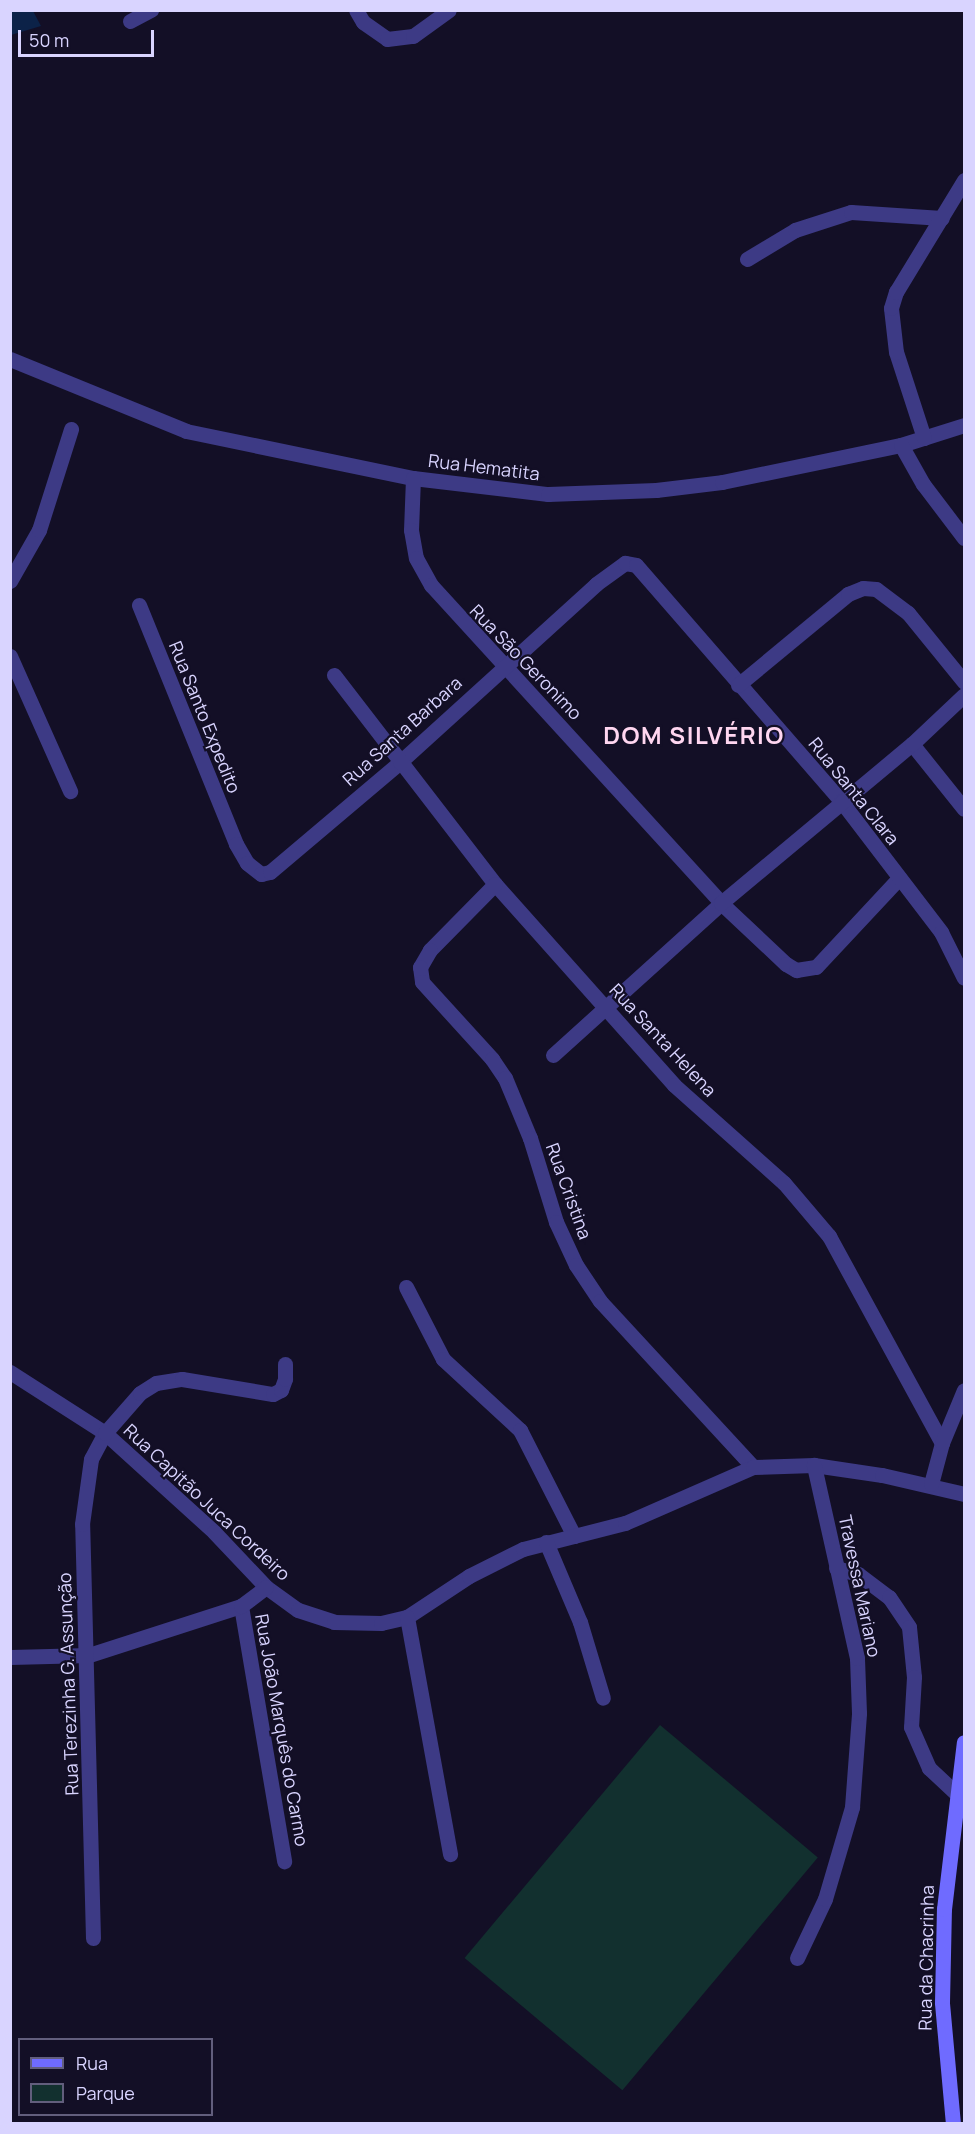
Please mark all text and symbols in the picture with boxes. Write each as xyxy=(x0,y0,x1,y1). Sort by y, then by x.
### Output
scale bar xyxy=(21,18,158,56)
text: 50 m xyxy=(29,28,69,52)
street label: Rua Hematita xyxy=(427,449,541,485)
street label: Rua São Geronimo xyxy=(465,600,587,724)
street label: Rua Santo Expedito xyxy=(165,638,245,796)
street label: Rua Santa Barbara xyxy=(338,672,466,790)
district label: DOM SILVÉRIO xyxy=(603,721,785,749)
street label: Rua Santa Clara xyxy=(804,733,904,849)
street label: Rua Santa Helena xyxy=(605,979,721,1101)
street label: Rua Cristina xyxy=(542,1140,596,1242)
street label: Rua Capitão Juca Cordeiro xyxy=(119,1419,295,1585)
street label: Travessa Mariano xyxy=(834,1513,886,1659)
street label: Rua Terezinha G. Assunção xyxy=(53,1572,83,1796)
street label: Rua João Marquês do Carmo xyxy=(251,1612,313,1848)
street label: Rua da Chacrinha xyxy=(914,1885,938,2031)
legend xyxy=(18,2038,213,2116)
text: Rua xyxy=(76,2051,108,2075)
text: Parque xyxy=(76,2081,135,2105)

